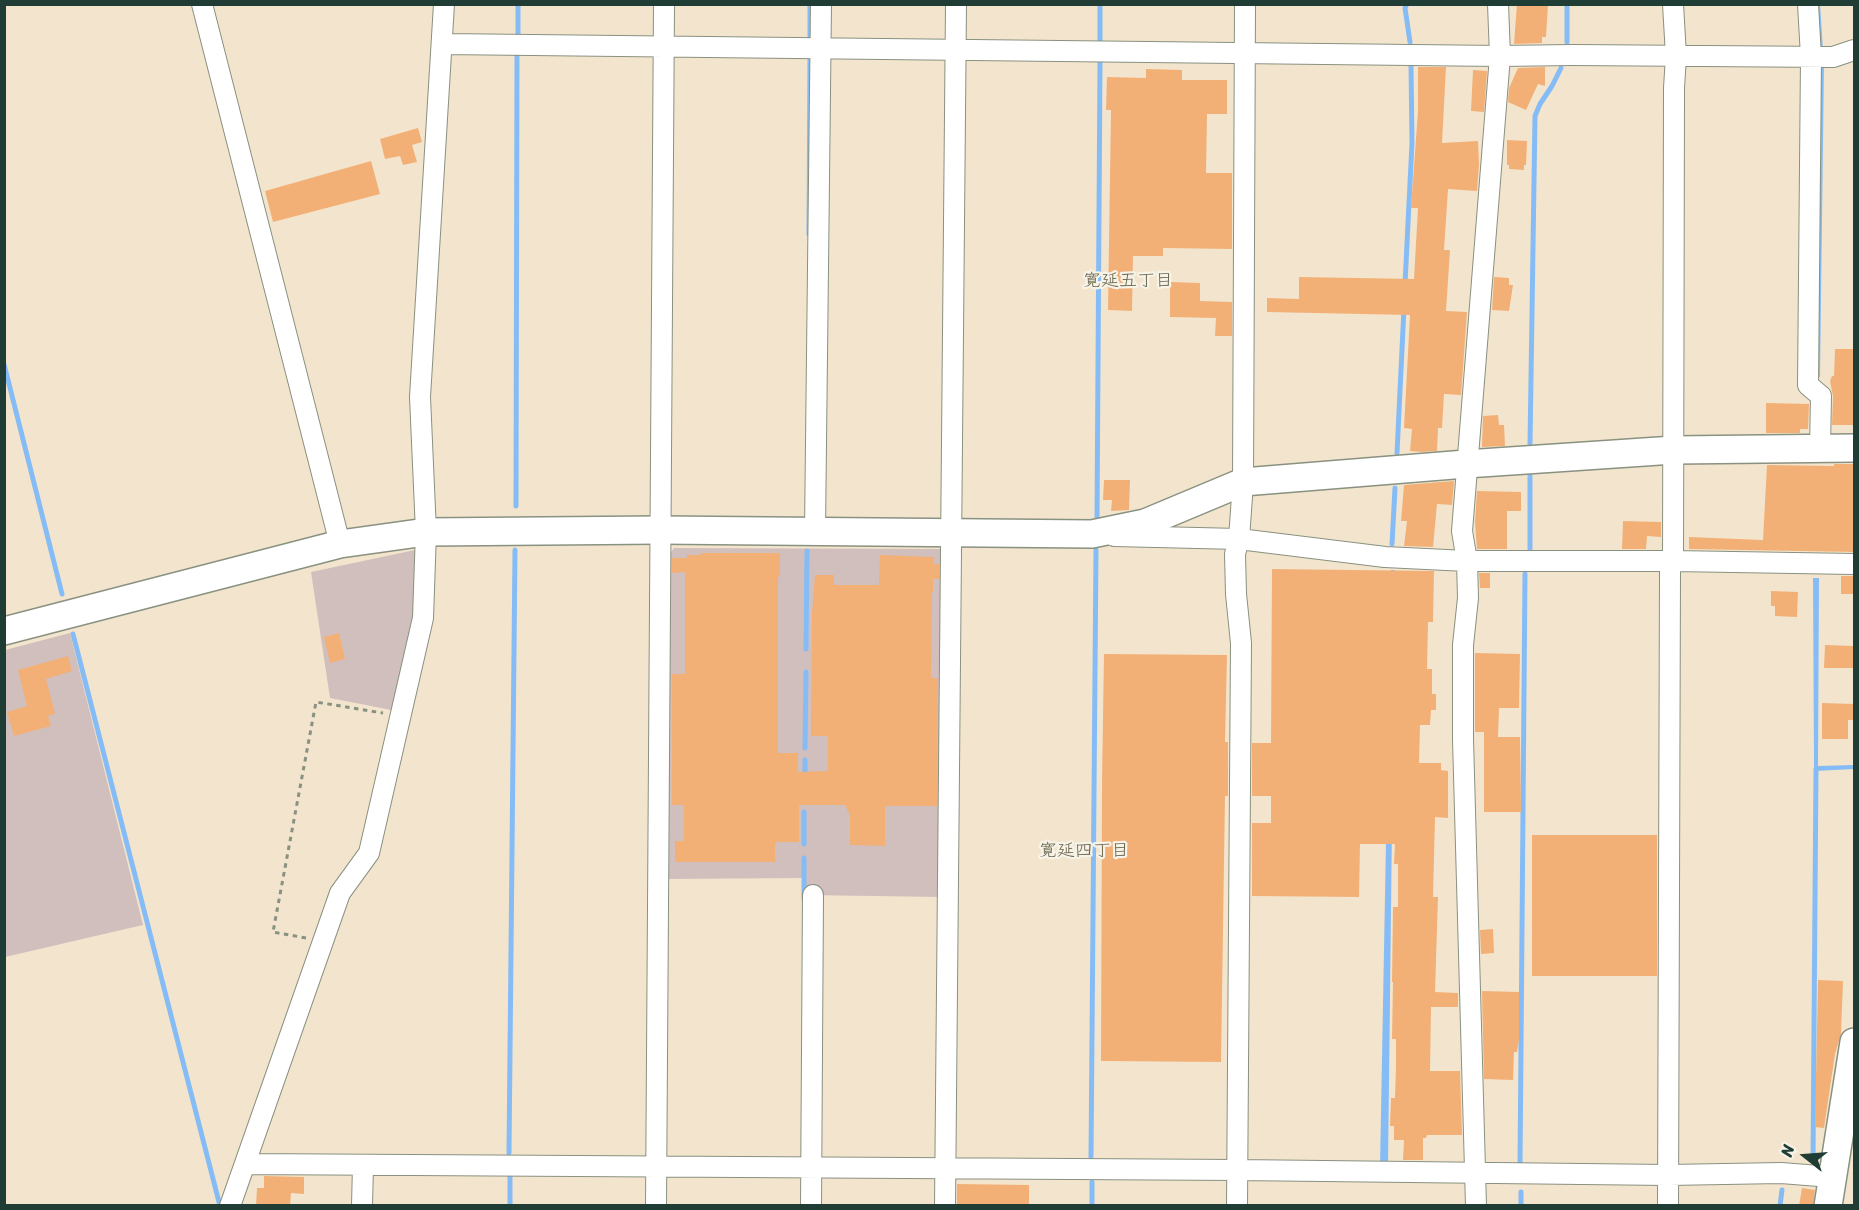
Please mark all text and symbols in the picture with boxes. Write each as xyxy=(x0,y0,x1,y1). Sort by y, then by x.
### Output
district label: 寛延五丁目 xyxy=(1083,270,1173,292)
district label: 寛延四丁目 xyxy=(1039,840,1129,862)
north arrow xyxy=(1775,1126,1835,1186)
text: N xyxy=(1772,1141,1803,1160)

